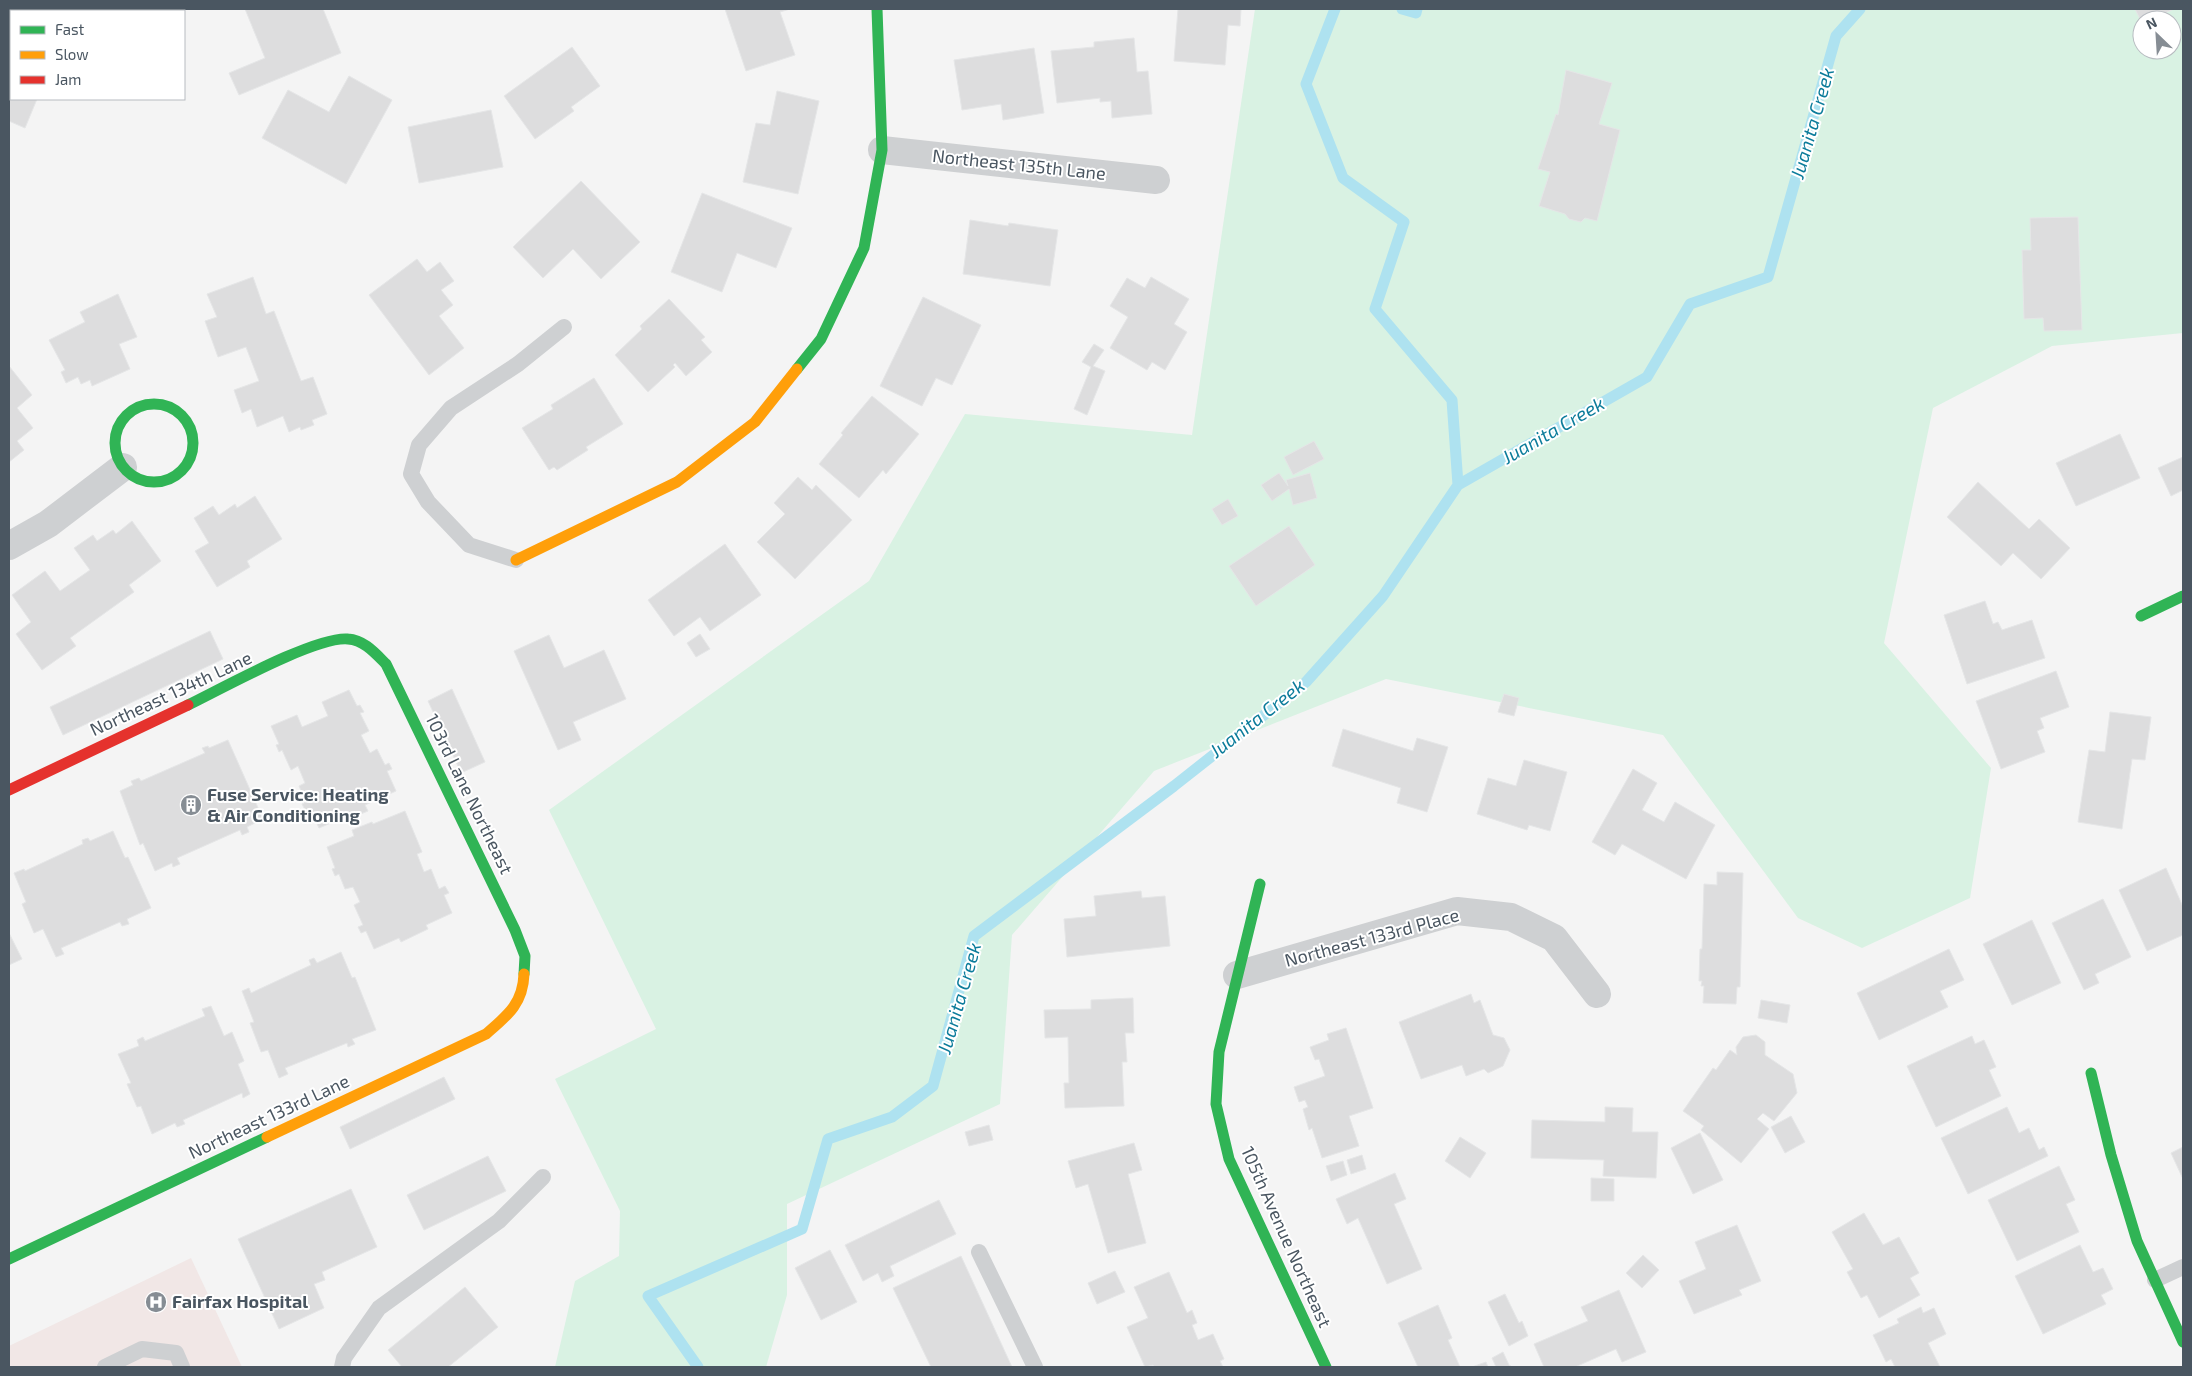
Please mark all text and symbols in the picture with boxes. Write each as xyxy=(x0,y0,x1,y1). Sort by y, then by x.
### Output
legend xyxy=(10,10,185,100)
north arrow xyxy=(2132,10,2182,60)
text: N xyxy=(2143,13,2159,33)
text: Fast xyxy=(55,20,85,38)
text: Slow xyxy=(55,45,89,63)
water label: Juanita Creek xyxy=(1784,65,1838,182)
text: Jam xyxy=(55,70,81,88)
street label: Northeast 135th Lane xyxy=(931,144,1107,184)
water label: Juanita Creek xyxy=(1497,391,1608,469)
street label: Northeast 134th Lane xyxy=(86,646,255,740)
water label: Juanita Creek xyxy=(1204,673,1309,763)
street label: 103rd Lane Northeast xyxy=(422,710,518,877)
place label: Fuse Service: Heating & Air Conditioning xyxy=(207,783,389,826)
building icon: Fuse Service: Heating & Air Conditioning xyxy=(179,793,203,817)
street label: Northeast 133rd Place xyxy=(1282,903,1461,971)
water label: Juanita Creek xyxy=(931,940,985,1057)
street label: Northeast 133rd Lane xyxy=(185,1069,352,1163)
street label: 105th Avenue Northeast xyxy=(1237,1143,1337,1331)
hospital icon: Fairfax Hospital xyxy=(144,1290,168,1314)
place label: Fairfax Hospital xyxy=(172,1290,308,1312)

